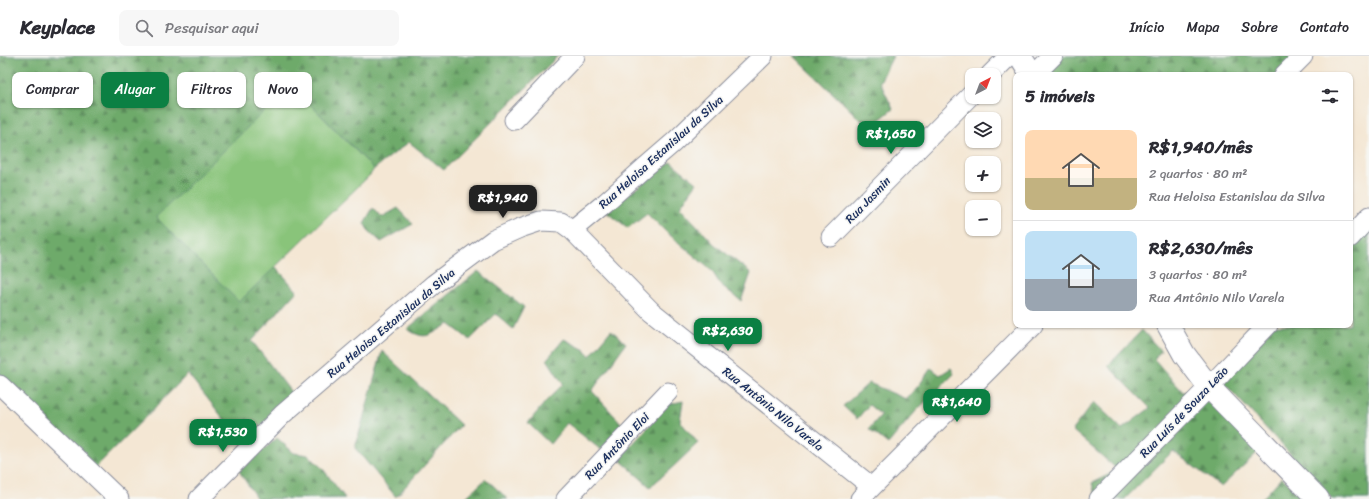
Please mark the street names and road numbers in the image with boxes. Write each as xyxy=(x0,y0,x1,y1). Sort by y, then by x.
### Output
street label: Rua Heloisa Estanislau da Silva xyxy=(593,89,729,215)
street label: Rua Jasmin xyxy=(840,171,897,229)
street label: Rua Heloisa Estanislau da Silva xyxy=(322,262,460,384)
street label: Rua Antônio Nilo Varela xyxy=(717,361,829,457)
street label: Rua Luís de Souza Leão xyxy=(1134,361,1234,463)
street label: Rua Antônio Eloi xyxy=(579,407,656,485)

